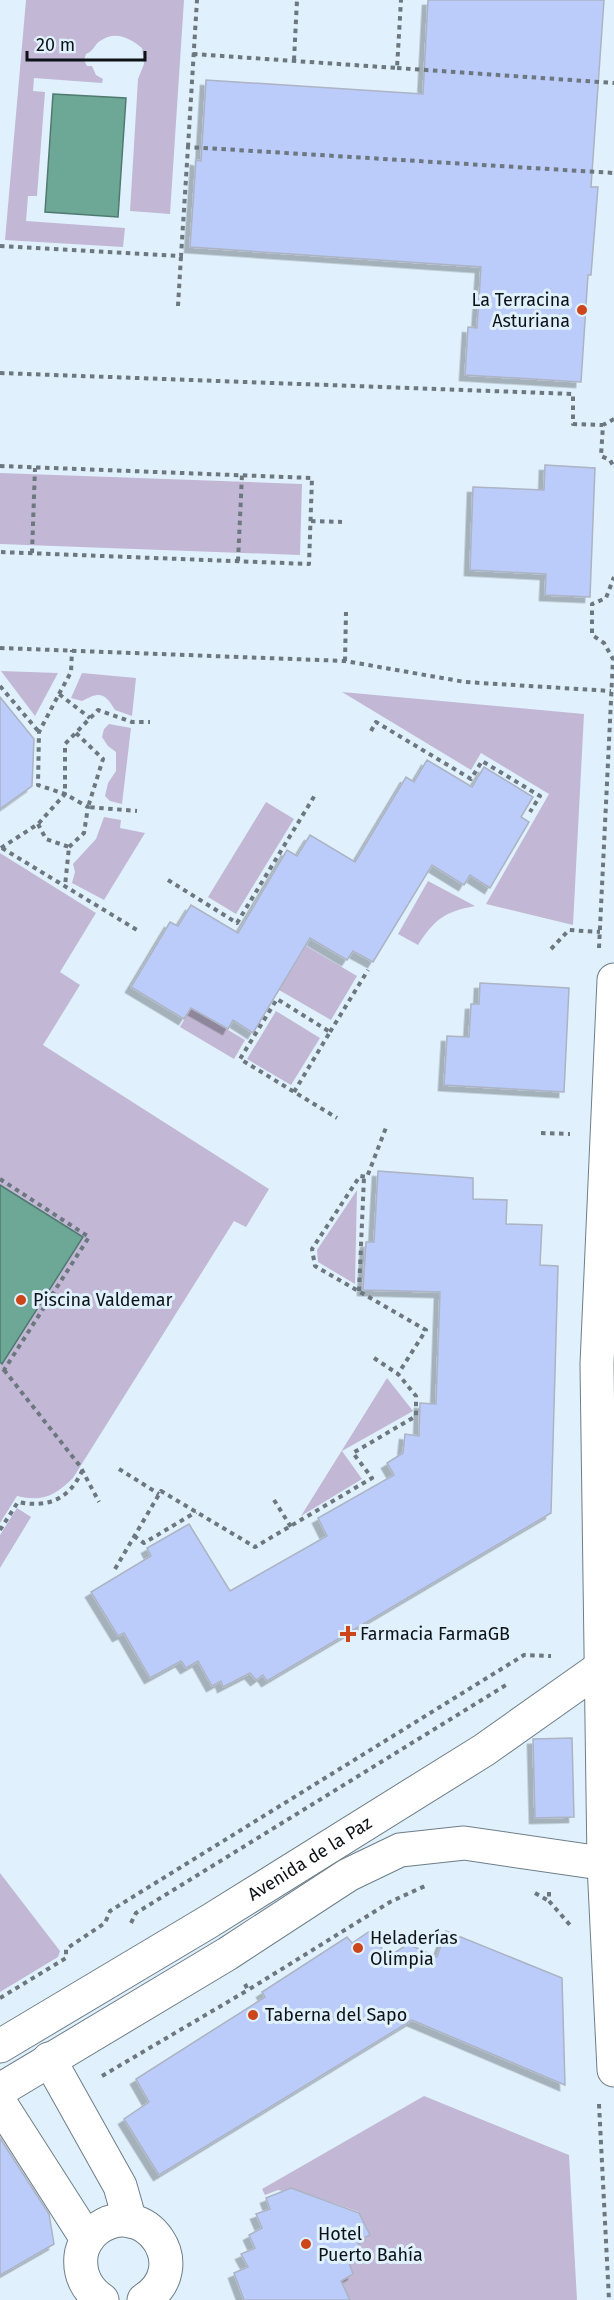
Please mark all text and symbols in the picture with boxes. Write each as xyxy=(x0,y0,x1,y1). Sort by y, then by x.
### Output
scale bar xyxy=(27,24,146,62)
text: 20 m xyxy=(36,34,75,56)
place label: La Terracina Asturiana xyxy=(471,289,570,332)
marker: La Terracina Asturiana xyxy=(575,303,589,317)
place label: Piscina Valdemar xyxy=(33,1289,173,1311)
marker: Piscina Valdemar xyxy=(14,1293,28,1307)
place label: Farmacia FarmaGB xyxy=(360,1623,510,1645)
marker: Farmacia FarmaGB xyxy=(341,1627,355,1641)
street label: Avenida de la Paz xyxy=(244,1812,376,1906)
place label: Heladerías Olimpia xyxy=(370,1927,458,1970)
marker: Heladerías Olimpia xyxy=(351,1941,365,1955)
place label: Taberna del Sapo xyxy=(265,2004,407,2026)
marker: Taberna del Sapo xyxy=(246,2008,260,2022)
place label: Hotel Puerto Bahía xyxy=(318,2223,423,2266)
marker: Hotel Puerto Bahía xyxy=(299,2237,313,2251)

